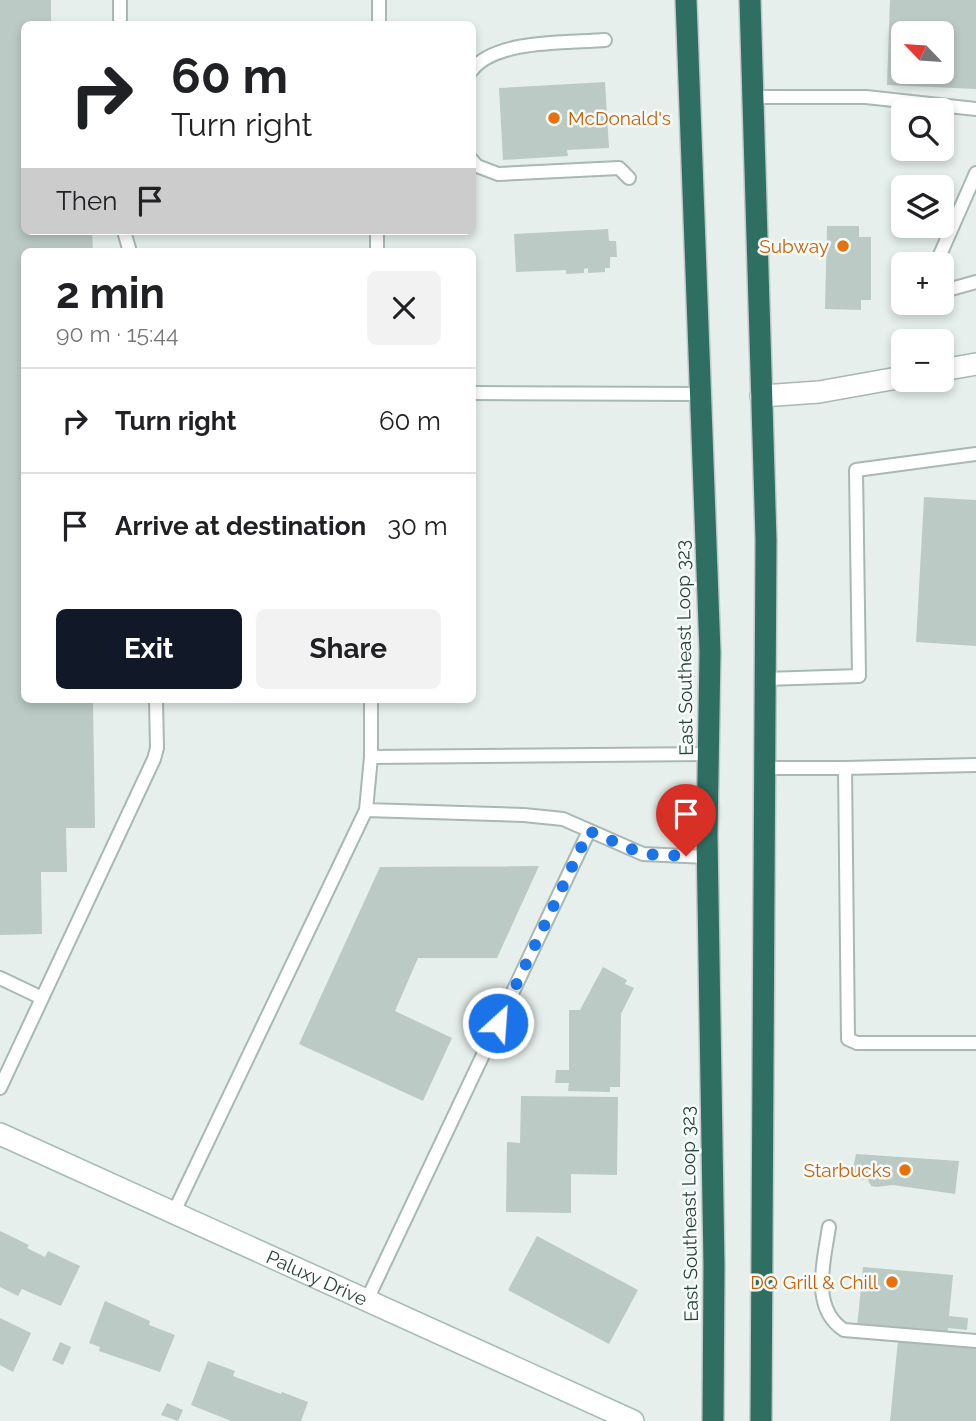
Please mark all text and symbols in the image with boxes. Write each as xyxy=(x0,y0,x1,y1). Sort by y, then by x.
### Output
north arrow xyxy=(891,21,954,84)
map controls xyxy=(891,21,954,392)
text: 60 m xyxy=(171,47,288,104)
icon: right xyxy=(56,49,147,140)
button: search xyxy=(891,98,954,161)
text: Turn right xyxy=(171,106,312,143)
place label: McDonald's xyxy=(568,107,671,129)
marker: McDonald's xyxy=(546,110,562,126)
button: layers xyxy=(891,175,954,238)
icon: arrive xyxy=(131,182,169,220)
text: Then xyxy=(56,186,117,216)
place label: Subway xyxy=(759,235,829,257)
marker: Subway xyxy=(835,238,851,254)
button: + xyxy=(891,252,954,315)
text: 2 min xyxy=(56,269,165,318)
button: close xyxy=(367,271,441,345)
text: 90 m · 15:44 xyxy=(56,320,178,347)
button: − xyxy=(891,329,954,392)
icon: right xyxy=(56,402,94,440)
text: Turn right xyxy=(115,406,236,436)
text: 60 m xyxy=(379,406,441,436)
icon: arrive xyxy=(56,507,94,545)
text: Arrive at destination xyxy=(115,511,366,541)
text: 30 m xyxy=(387,511,448,541)
street label: East Southeast Loop 323 xyxy=(671,540,697,756)
button: Exit xyxy=(56,609,242,689)
button: Share xyxy=(256,609,441,689)
pin xyxy=(656,784,716,856)
icon: arrive xyxy=(667,795,705,833)
position arrow xyxy=(461,986,535,1060)
street label: East Southeast Loop 323 xyxy=(676,1106,702,1322)
place label: Starbucks xyxy=(804,1159,891,1181)
marker: Starbucks xyxy=(897,1162,913,1178)
street label: Paluxy Drive xyxy=(263,1245,371,1310)
place label: DQ Grill & Chill xyxy=(750,1271,879,1293)
marker: DQ Grill & Chill xyxy=(884,1274,900,1290)

